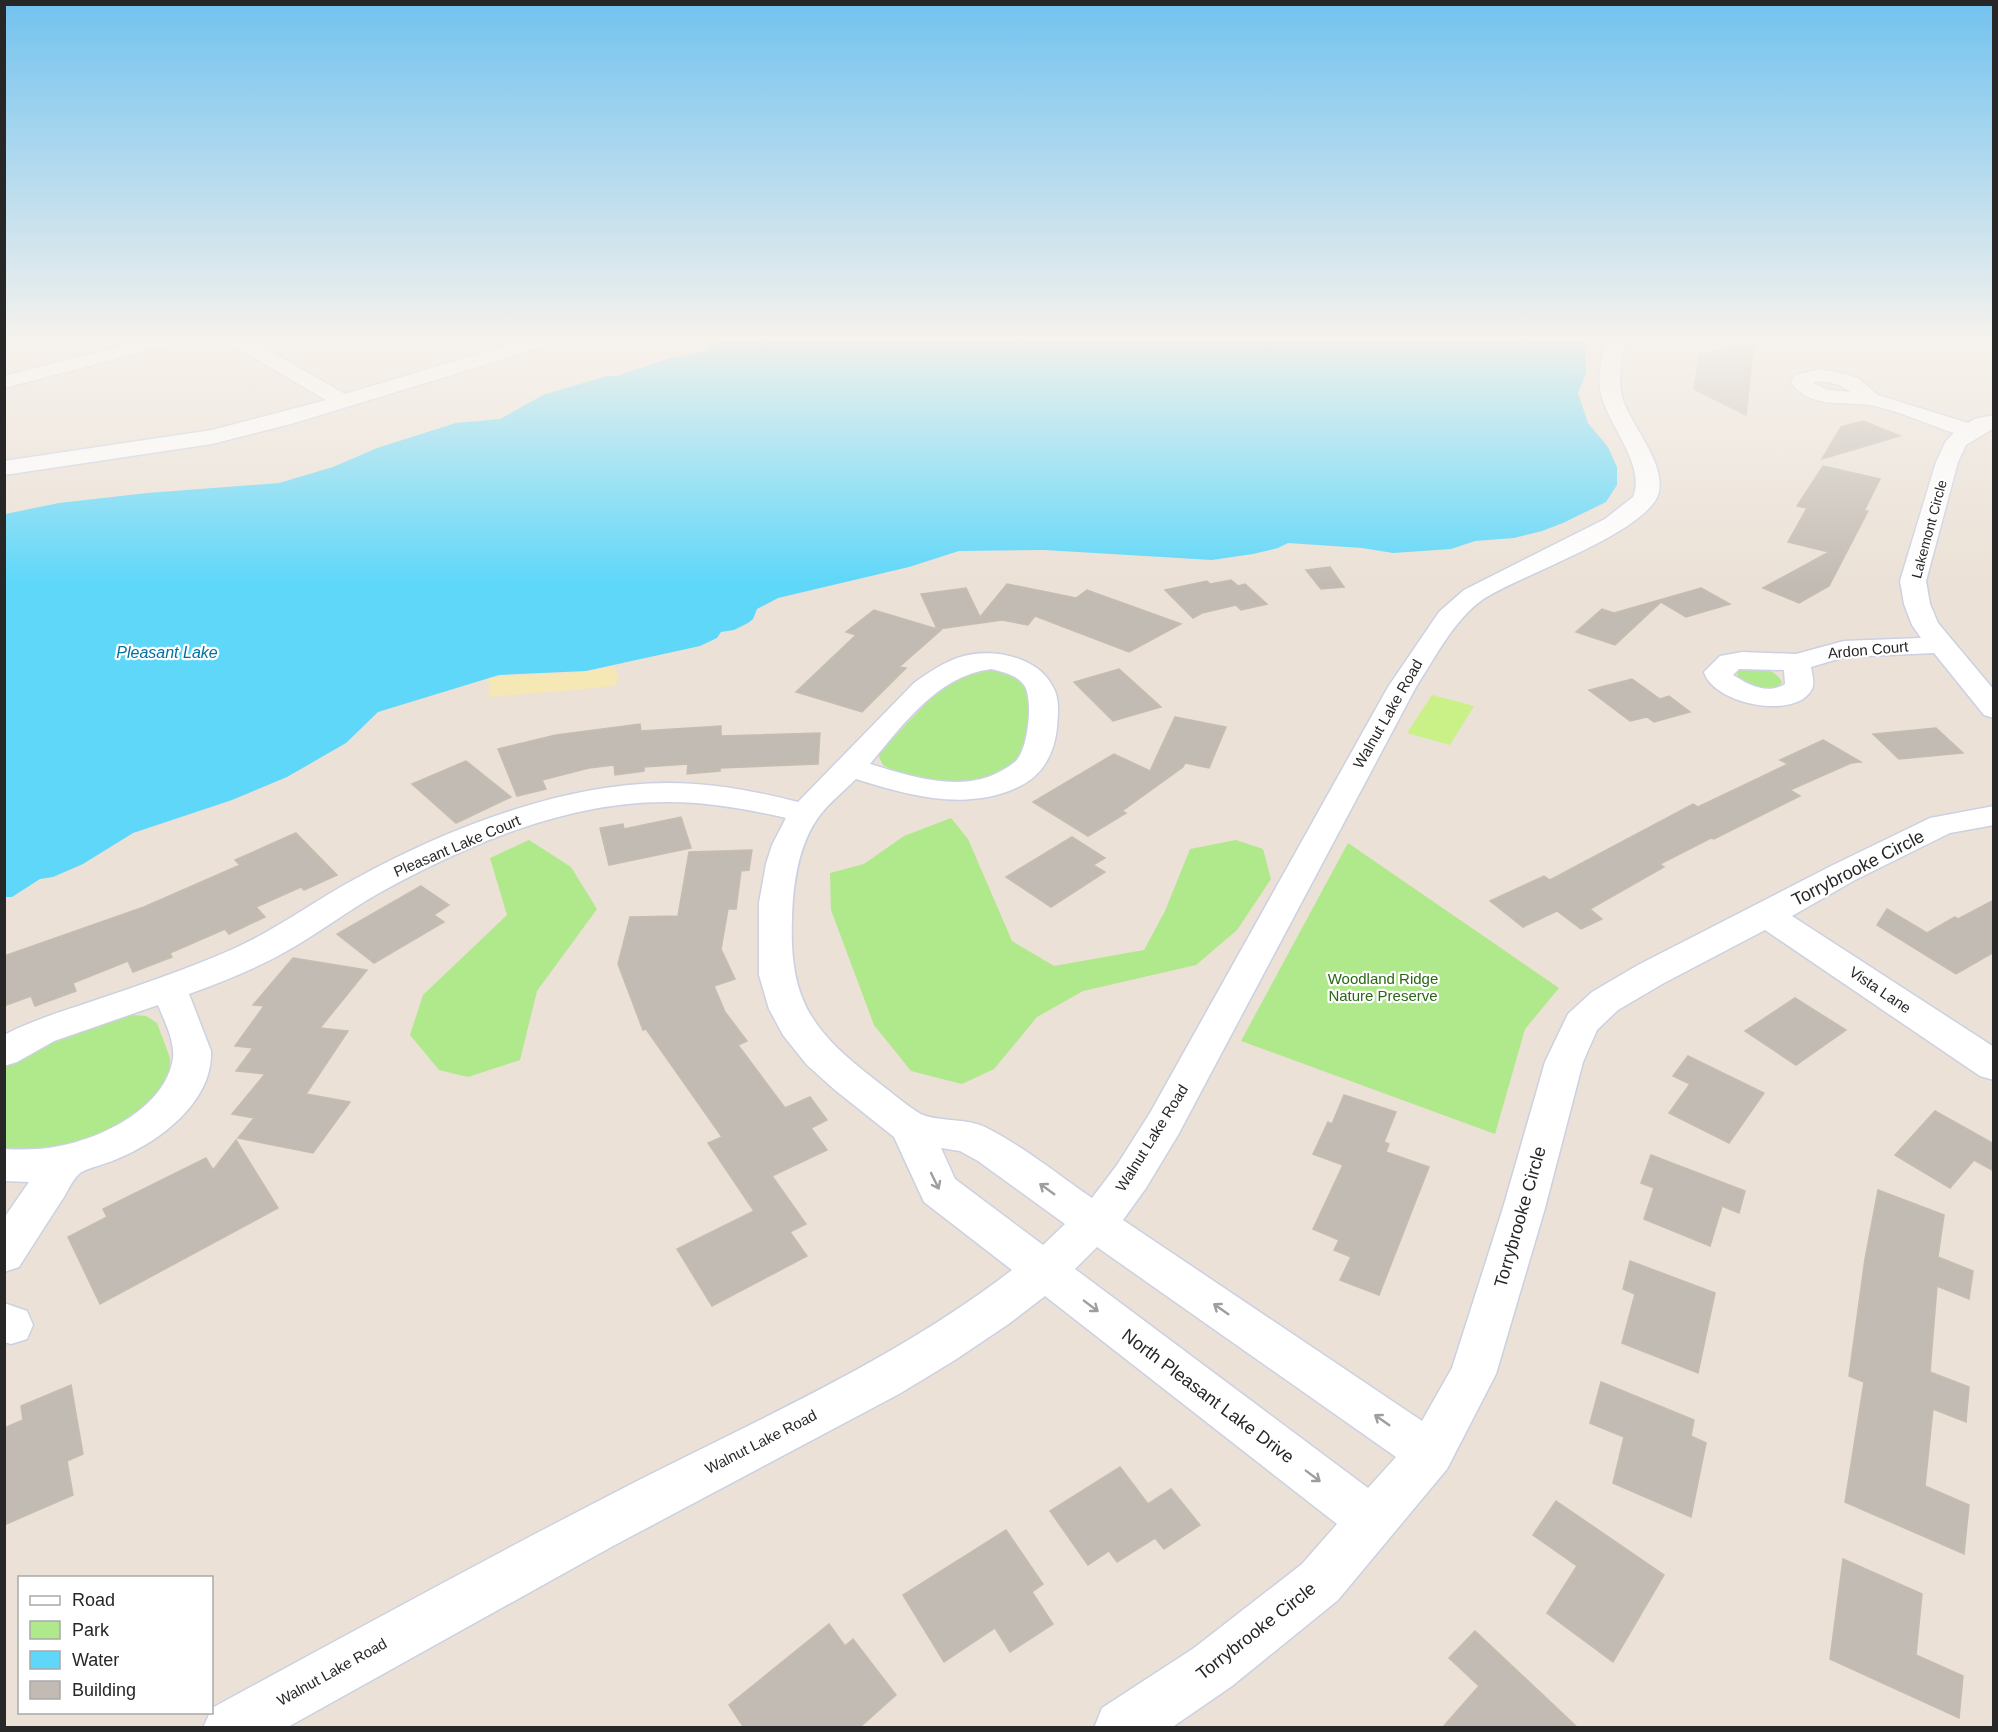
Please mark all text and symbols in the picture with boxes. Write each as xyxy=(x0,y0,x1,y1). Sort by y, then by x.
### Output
street label: Lakemont Circle xyxy=(1908,478,1950,580)
street label: Ardon Court xyxy=(1827,637,1910,661)
water label: Pleasant Lake xyxy=(116,644,218,661)
street label: Walnut Lake Road xyxy=(1349,656,1426,771)
street label: Pleasant Lake Court xyxy=(391,811,523,880)
street label: Torrybrooke Circle xyxy=(1788,826,1928,910)
street label: Vista Lane xyxy=(1846,963,1914,1016)
park label: Woodland Ridge Nature Preserve xyxy=(1328,970,1438,1004)
street label: Walnut Lake Road xyxy=(1112,1081,1191,1194)
street label: Torrybrooke Circle xyxy=(1490,1144,1550,1290)
one-way arrow xyxy=(929,1172,941,1190)
one-way arrow xyxy=(1039,1183,1056,1195)
one-way arrow xyxy=(1083,1300,1099,1312)
one-way arrow xyxy=(1213,1303,1230,1315)
street label: North Pleasant Lake Drive xyxy=(1118,1325,1298,1467)
street label: Walnut Lake Road xyxy=(702,1406,819,1477)
one-way arrow xyxy=(1374,1414,1390,1426)
one-way arrow xyxy=(1304,1469,1320,1482)
legend xyxy=(18,1576,213,1714)
street label: Torrybrooke Circle xyxy=(1192,1578,1320,1684)
text: Road xyxy=(72,1590,115,1610)
text: Park xyxy=(72,1620,110,1640)
street label: Walnut Lake Road xyxy=(274,1634,390,1709)
text: Water xyxy=(72,1650,119,1670)
text: Building xyxy=(72,1680,136,1700)

